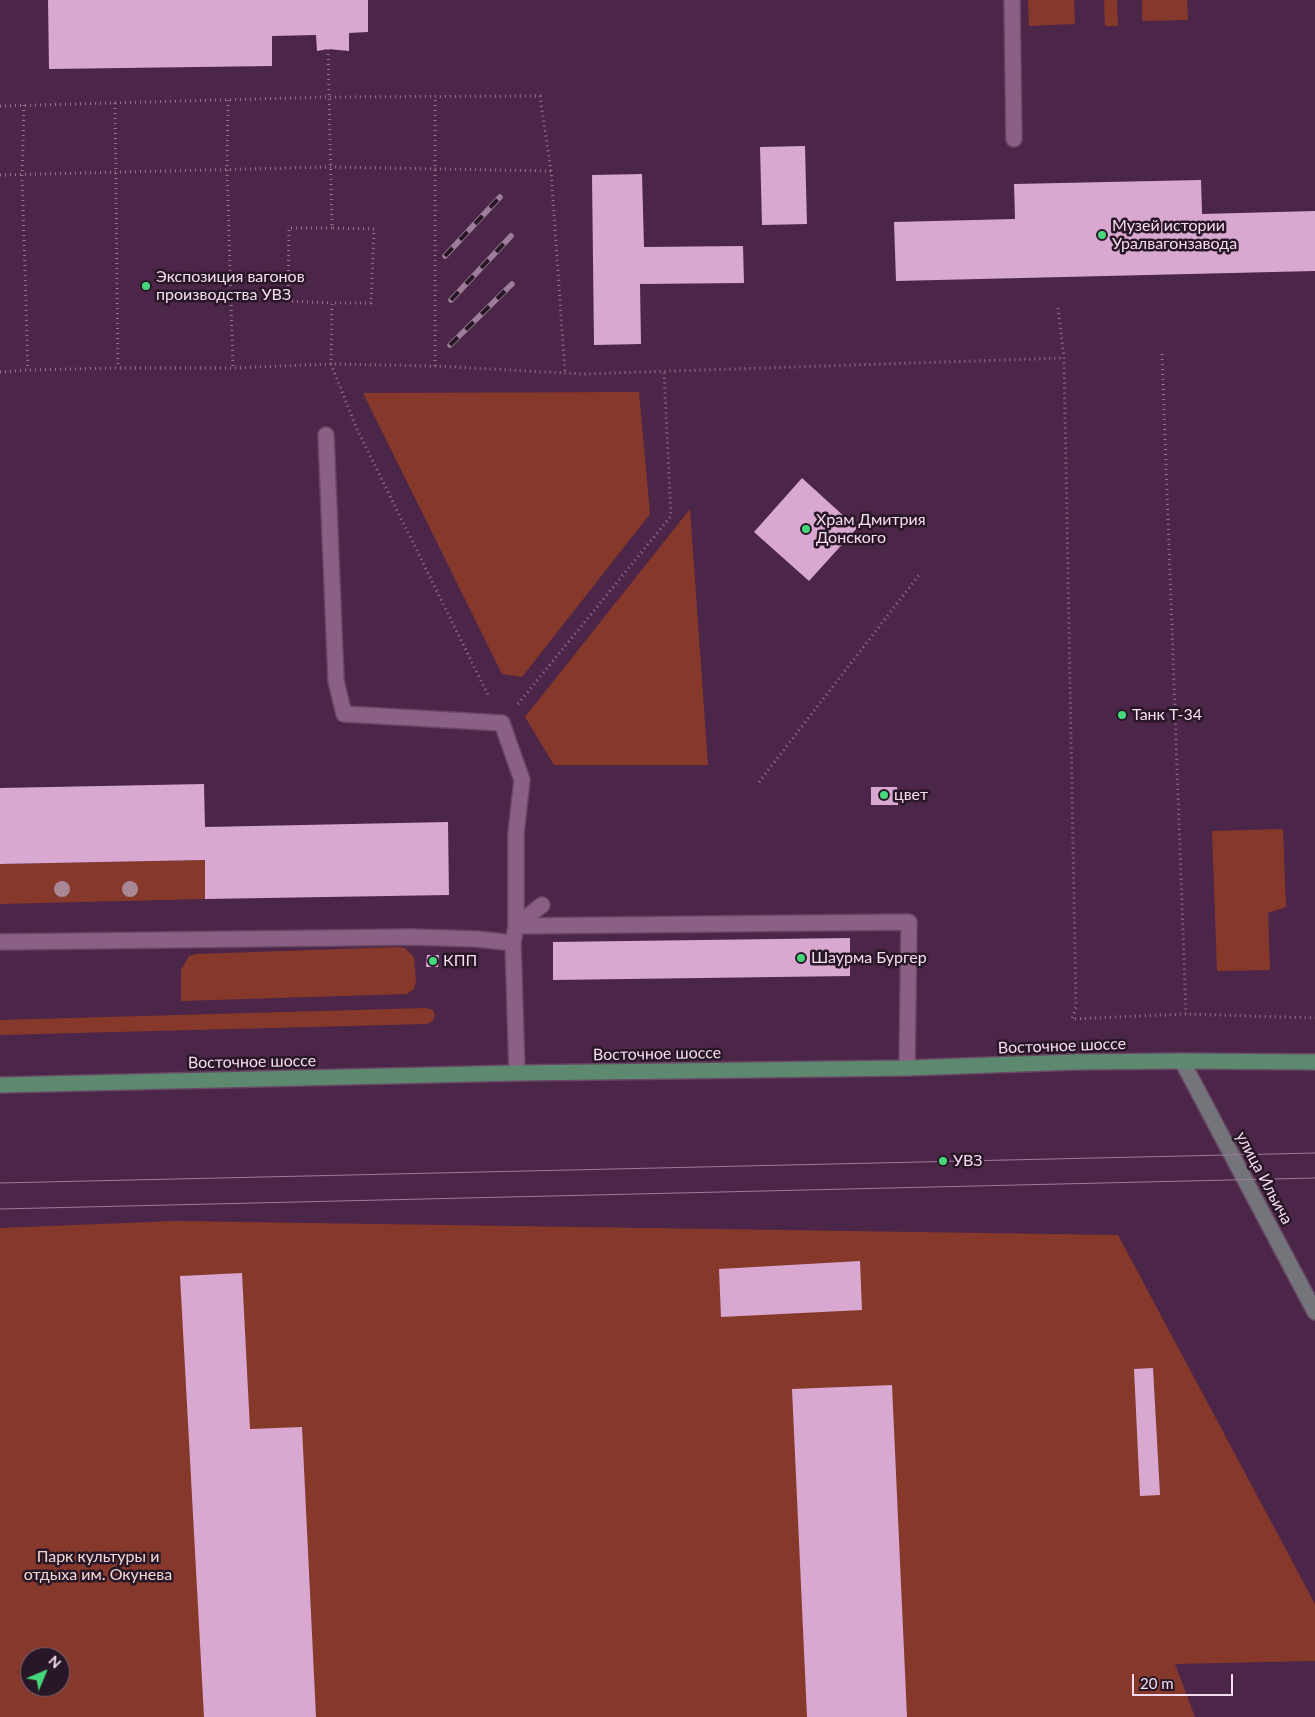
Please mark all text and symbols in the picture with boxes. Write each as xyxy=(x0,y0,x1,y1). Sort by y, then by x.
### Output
place label: Музей истории Уралвагонзавода xyxy=(1112,216,1237,254)
marker: Музей истории Уралвагонзавода xyxy=(1096,229,1108,241)
place label: Экспозиция вагонов производства УВЗ xyxy=(156,267,305,305)
marker: Экспозиция вагонов производства УВЗ xyxy=(140,280,152,292)
place label: Храм Дмитрия Донского xyxy=(816,510,926,548)
marker: Храм Дмитрия Донского xyxy=(800,523,812,535)
place label: Танк Т-34 xyxy=(1132,705,1202,725)
marker: Танк Т-34 xyxy=(1116,709,1128,721)
place label: цвет xyxy=(894,785,928,805)
marker: цвет xyxy=(878,789,890,801)
place label: Шаурма Бургер xyxy=(811,948,927,968)
place label: КПП xyxy=(443,951,477,971)
marker: Шаурма Бургер xyxy=(795,952,807,964)
marker: КПП xyxy=(427,955,439,967)
street label: Восточное шоссе xyxy=(998,1034,1126,1058)
street label: Восточное шоссе xyxy=(593,1043,721,1065)
street label: Восточное шоссе xyxy=(188,1051,316,1073)
street label: улица Ильича xyxy=(1232,1128,1296,1228)
place label: УВЗ xyxy=(953,1151,983,1171)
marker: УВЗ xyxy=(937,1155,949,1167)
park label: Парк культуры и отдыха им. Окунева xyxy=(24,1547,172,1585)
north arrow xyxy=(20,1647,70,1697)
text: N xyxy=(45,1652,65,1672)
scale bar xyxy=(1135,1664,1236,1696)
text: 20 m xyxy=(1140,1674,1174,1692)

